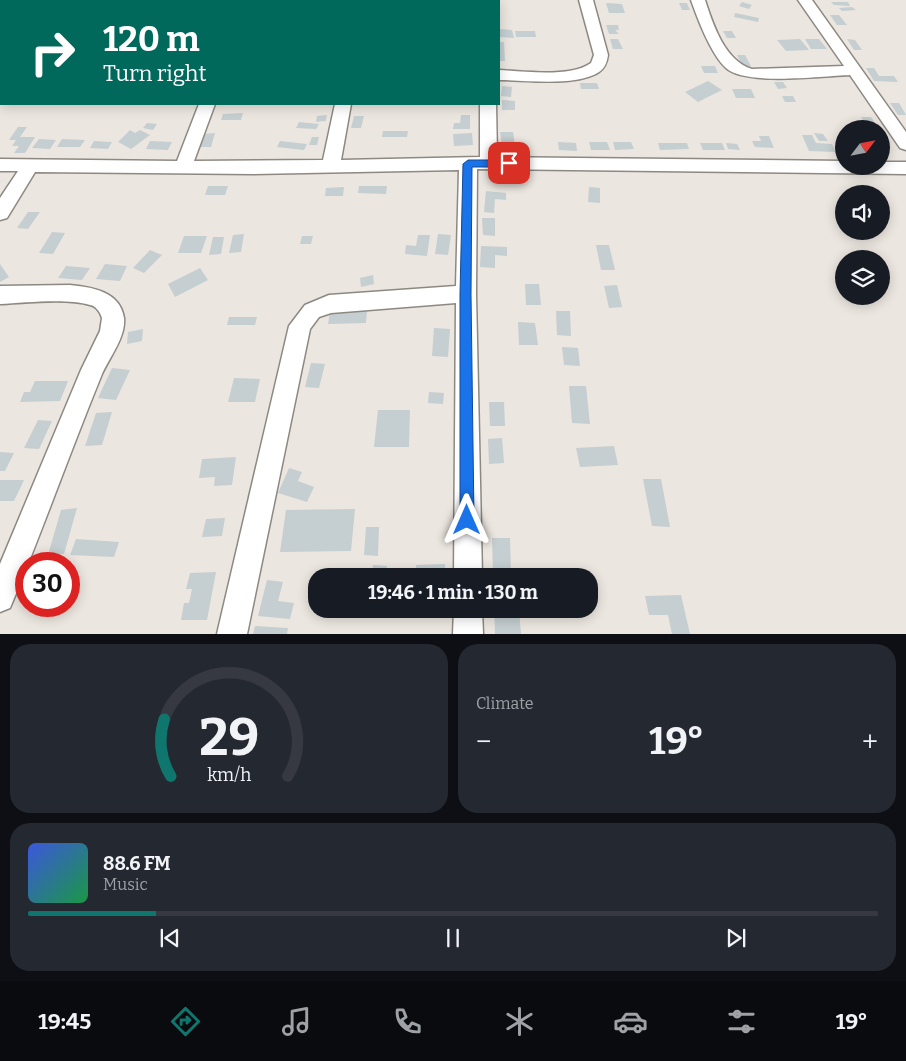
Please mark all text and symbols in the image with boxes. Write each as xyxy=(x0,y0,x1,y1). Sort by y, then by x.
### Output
text: 120 m xyxy=(103,18,200,60)
icon: right xyxy=(20,20,85,85)
text: Turn right xyxy=(103,60,206,87)
north arrow xyxy=(835,120,890,175)
map controls xyxy=(835,120,890,305)
pin xyxy=(488,142,530,184)
icon: arrive xyxy=(495,149,523,177)
button: sound xyxy=(835,185,890,240)
button: layers xyxy=(835,250,890,305)
position arrow xyxy=(440,493,492,545)
speed limit sign: 30 xyxy=(15,552,80,617)
text: 19:46 · 1 min · 130 m xyxy=(368,581,538,604)
text: Climate xyxy=(476,694,534,713)
text: 29 xyxy=(199,706,259,769)
text: 19° xyxy=(649,718,704,764)
text: − xyxy=(476,725,491,758)
text: + xyxy=(862,725,878,758)
text: km/h xyxy=(207,764,251,786)
text: 88.6 FM xyxy=(103,852,171,875)
text: Music xyxy=(103,875,148,894)
icon: previous xyxy=(156,924,184,952)
icon: pause xyxy=(439,924,467,952)
icon: next xyxy=(722,924,750,952)
icon: directions xyxy=(168,1004,203,1039)
icon: music xyxy=(279,1004,314,1039)
icon: phone xyxy=(390,1004,425,1039)
icon: climate xyxy=(502,1004,537,1039)
icon: car xyxy=(613,1004,648,1039)
icon: filters xyxy=(724,1004,759,1039)
text: 19:45 xyxy=(38,1008,91,1035)
text: 19° xyxy=(836,1008,868,1035)

